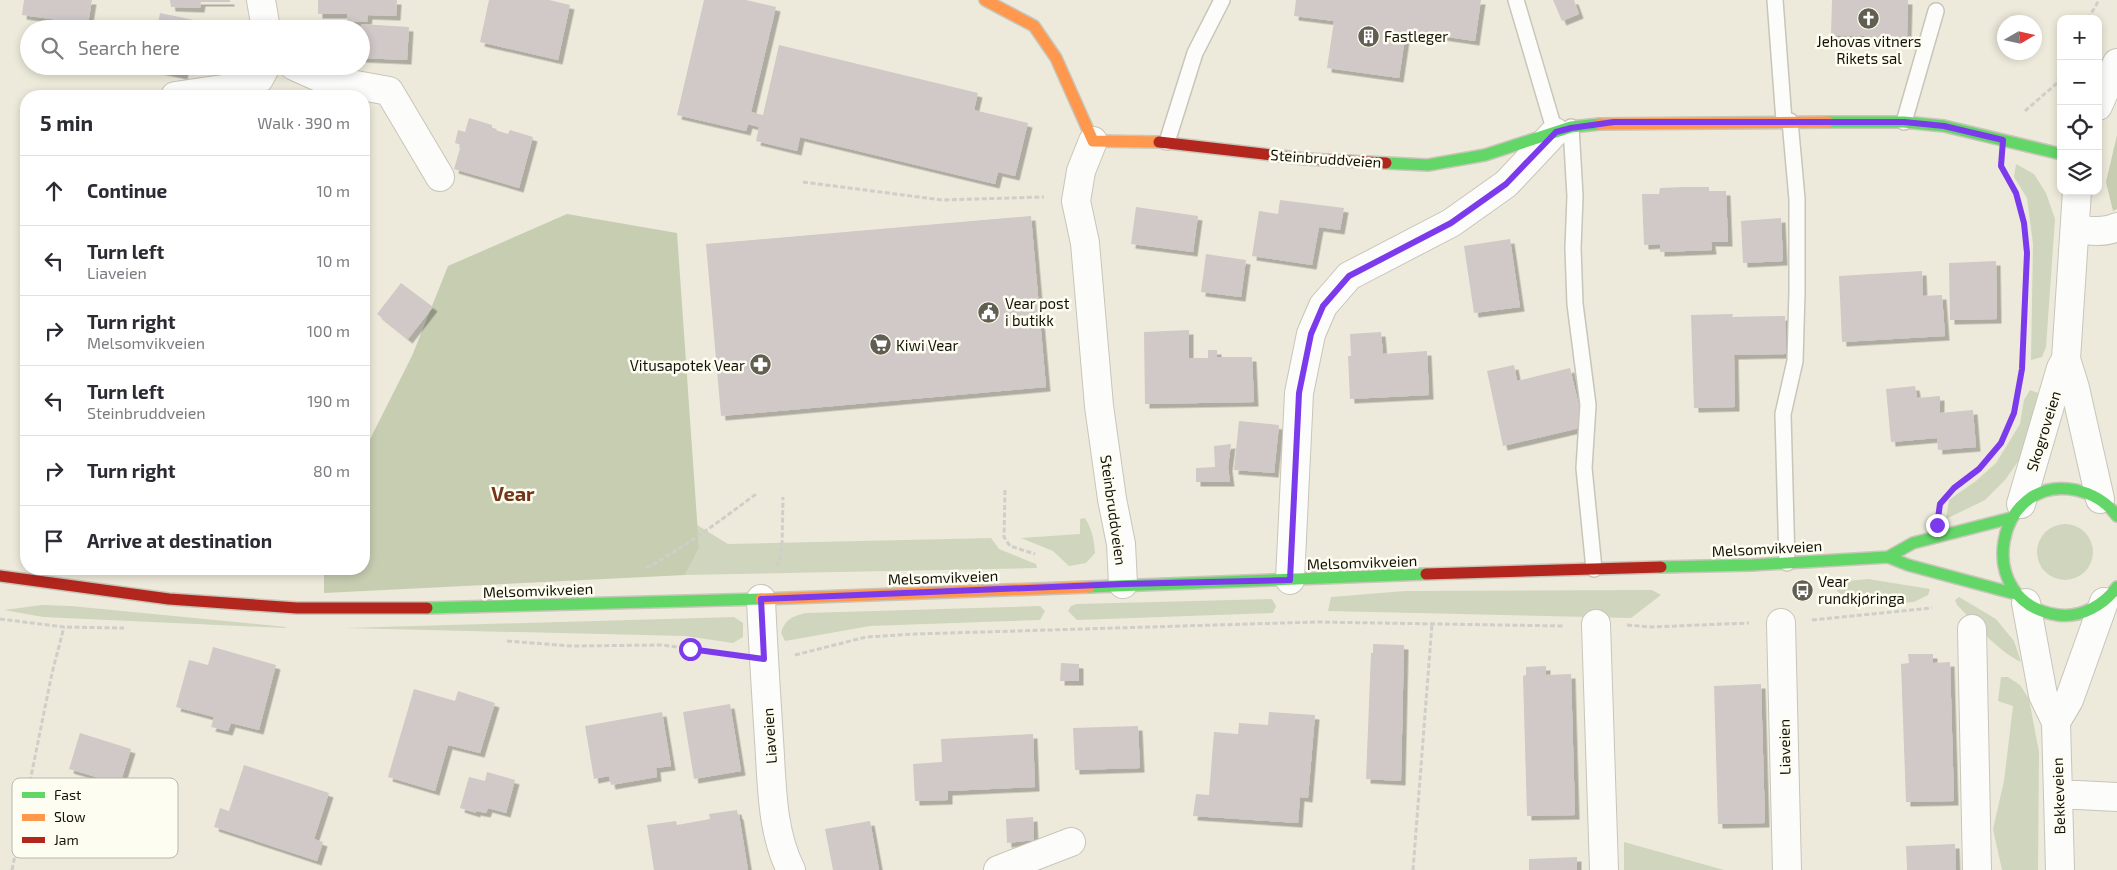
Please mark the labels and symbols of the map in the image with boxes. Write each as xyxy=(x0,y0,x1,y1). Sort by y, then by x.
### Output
church icon: Jehovas vitners Rikets sal xyxy=(1857,6,1881,30)
north arrow xyxy=(1997,15,2042,60)
building icon: Fastleger xyxy=(1356,24,1380,48)
place label: Fastleger xyxy=(1384,27,1448,45)
place label: Jehovas vitners Rikets sal xyxy=(1817,32,1921,67)
street label: Steinbruddveien xyxy=(1270,145,1382,171)
place label: Vear post i butikk xyxy=(1005,294,1070,329)
public building icon: Vear post i butikk xyxy=(977,300,1001,324)
supermarket icon: Kiwi Vear xyxy=(868,333,892,357)
place label: Kiwi Vear xyxy=(896,336,959,354)
pharmacy icon: Vitusapotek Vear xyxy=(749,353,773,377)
place label: Vitusapotek Vear xyxy=(630,356,745,374)
street label: Skogroveien xyxy=(2022,389,2064,473)
street label: Steinbruddveien xyxy=(1097,454,1131,566)
district label: Vear xyxy=(491,481,535,505)
route end xyxy=(1926,514,1949,537)
street label: Melsomvikveien xyxy=(1711,536,1823,560)
street label: Melsomvikveien xyxy=(1306,551,1418,573)
street label: Melsomvikveien xyxy=(887,566,999,588)
place label: Vear rundkjøringa xyxy=(1818,572,1905,608)
bus stop icon: Vear rundkjøringa xyxy=(1790,578,1814,602)
street label: Melsomvikveien xyxy=(482,579,594,601)
route start xyxy=(679,638,702,661)
street label: Liaveien xyxy=(758,707,780,765)
street label: Liaveien xyxy=(1775,719,1793,775)
street label: Bekkeveien xyxy=(2048,757,2068,835)
legend xyxy=(12,778,178,858)
text: Fast xyxy=(54,786,81,803)
text: Slow xyxy=(54,808,86,825)
text: Jam xyxy=(54,831,79,848)

